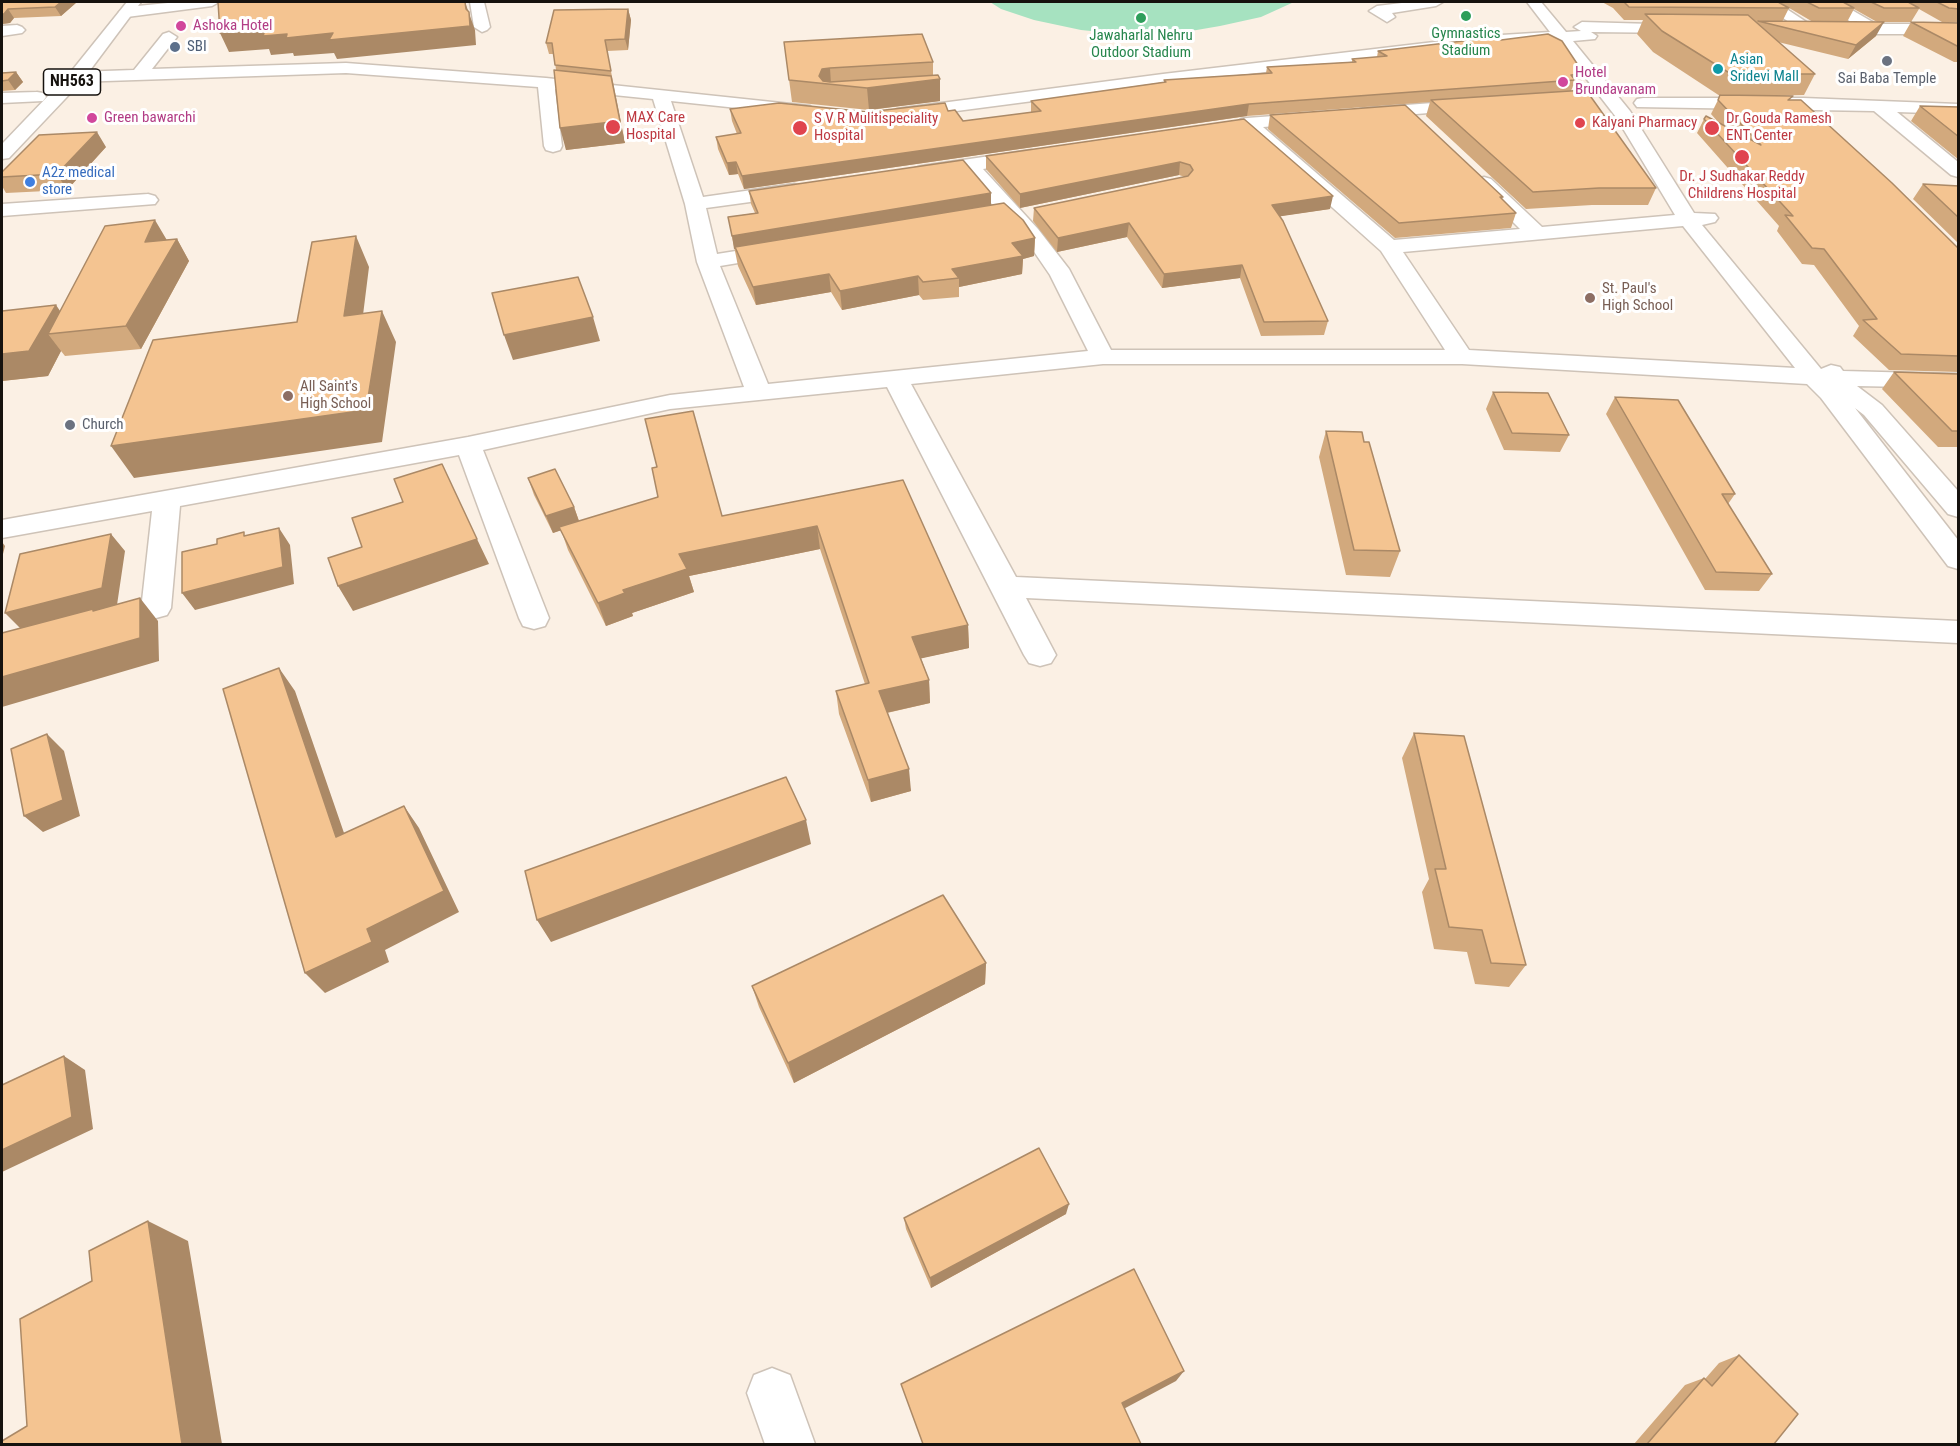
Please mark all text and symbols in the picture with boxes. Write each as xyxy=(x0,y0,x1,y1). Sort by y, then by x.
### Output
marker: Gymnastics Stadium xyxy=(1459,9,1473,23)
marker: Jawaharlal Nehru Outdoor Stadium xyxy=(1134,11,1148,25)
place label: Ashoka Hotel xyxy=(193,17,272,35)
marker: Ashoka Hotel xyxy=(174,19,188,33)
place label: Gymnastics Stadium xyxy=(1431,25,1501,60)
place label: Jawaharlal Nehru Outdoor Stadium xyxy=(1089,27,1193,62)
place label: SBI xyxy=(187,38,207,56)
marker: SBI xyxy=(168,40,182,54)
place label: Asian Sridevi Mall xyxy=(1730,51,1799,86)
marker: Sai Baba Temple xyxy=(1880,54,1894,68)
marker: Asian Sridevi Mall xyxy=(1711,62,1725,76)
place label: Hotel Brundavanam xyxy=(1575,64,1656,99)
road number: NH563 xyxy=(44,69,100,95)
place label: Sai Baba Temple xyxy=(1838,70,1936,88)
marker: Hotel Brundavanam xyxy=(1556,75,1570,89)
place label: Green bawarchi xyxy=(104,109,196,127)
place label: MAX Care Hospital xyxy=(626,109,685,144)
place label: S V R Mulitispeciality Hospital xyxy=(814,110,938,145)
place label: Dr Gouda Ramesh ENT Center xyxy=(1726,110,1832,145)
marker: Green bawarchi xyxy=(85,111,99,125)
place label: Kalyani Pharmacy xyxy=(1592,114,1697,132)
marker: Kalyani Pharmacy xyxy=(1573,116,1587,130)
marker: MAX Care Hospital xyxy=(604,118,622,136)
marker: S V R Mulitispeciality Hospital xyxy=(791,119,809,137)
marker: Dr Gouda Ramesh ENT Center xyxy=(1703,119,1721,137)
marker: Dr. J Sudhakar Reddy Childrens Hospital xyxy=(1733,148,1751,166)
place label: A2z medical store xyxy=(42,164,115,199)
place label: Dr. J Sudhakar Reddy Childrens Hospital xyxy=(1679,168,1805,203)
marker: A2z medical store xyxy=(23,175,37,189)
place label: St. Paul's High School xyxy=(1602,280,1673,315)
marker: St. Paul's High School xyxy=(1583,291,1597,305)
place label: All Saint's High School xyxy=(300,378,371,413)
marker: All Saint's High School xyxy=(281,389,295,403)
place label: Church xyxy=(82,416,124,434)
marker: Church xyxy=(63,418,77,432)

